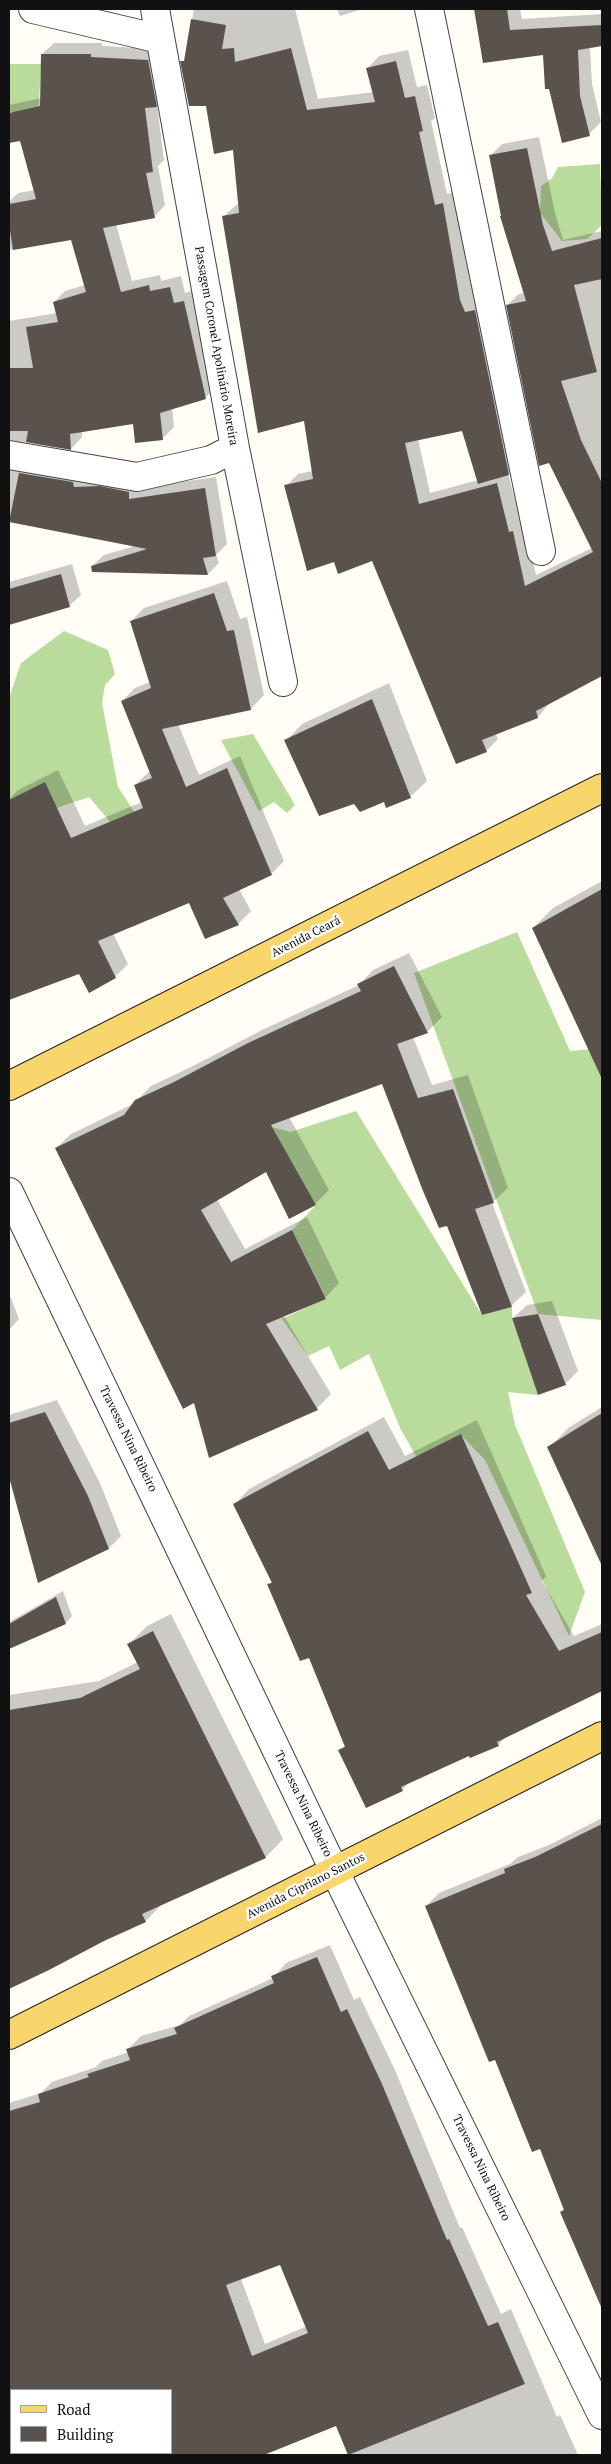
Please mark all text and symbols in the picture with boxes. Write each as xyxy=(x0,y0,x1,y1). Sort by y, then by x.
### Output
street label: Passagem Coronel Apolinário Moreira xyxy=(191,245,241,447)
street label: Avenida Ceará xyxy=(269,913,343,961)
street label: Travessa Nina Ribeiro xyxy=(96,1384,160,1494)
street label: Travessa Nina Ribeiro xyxy=(271,1749,335,1859)
street label: Avenida Cipriano Santos xyxy=(245,1850,367,1922)
street label: Travessa Nina Ribeiro xyxy=(449,2113,513,2223)
legend xyxy=(10,2389,172,2454)
text: Road xyxy=(57,2399,90,2419)
text: Building xyxy=(57,2424,114,2444)

